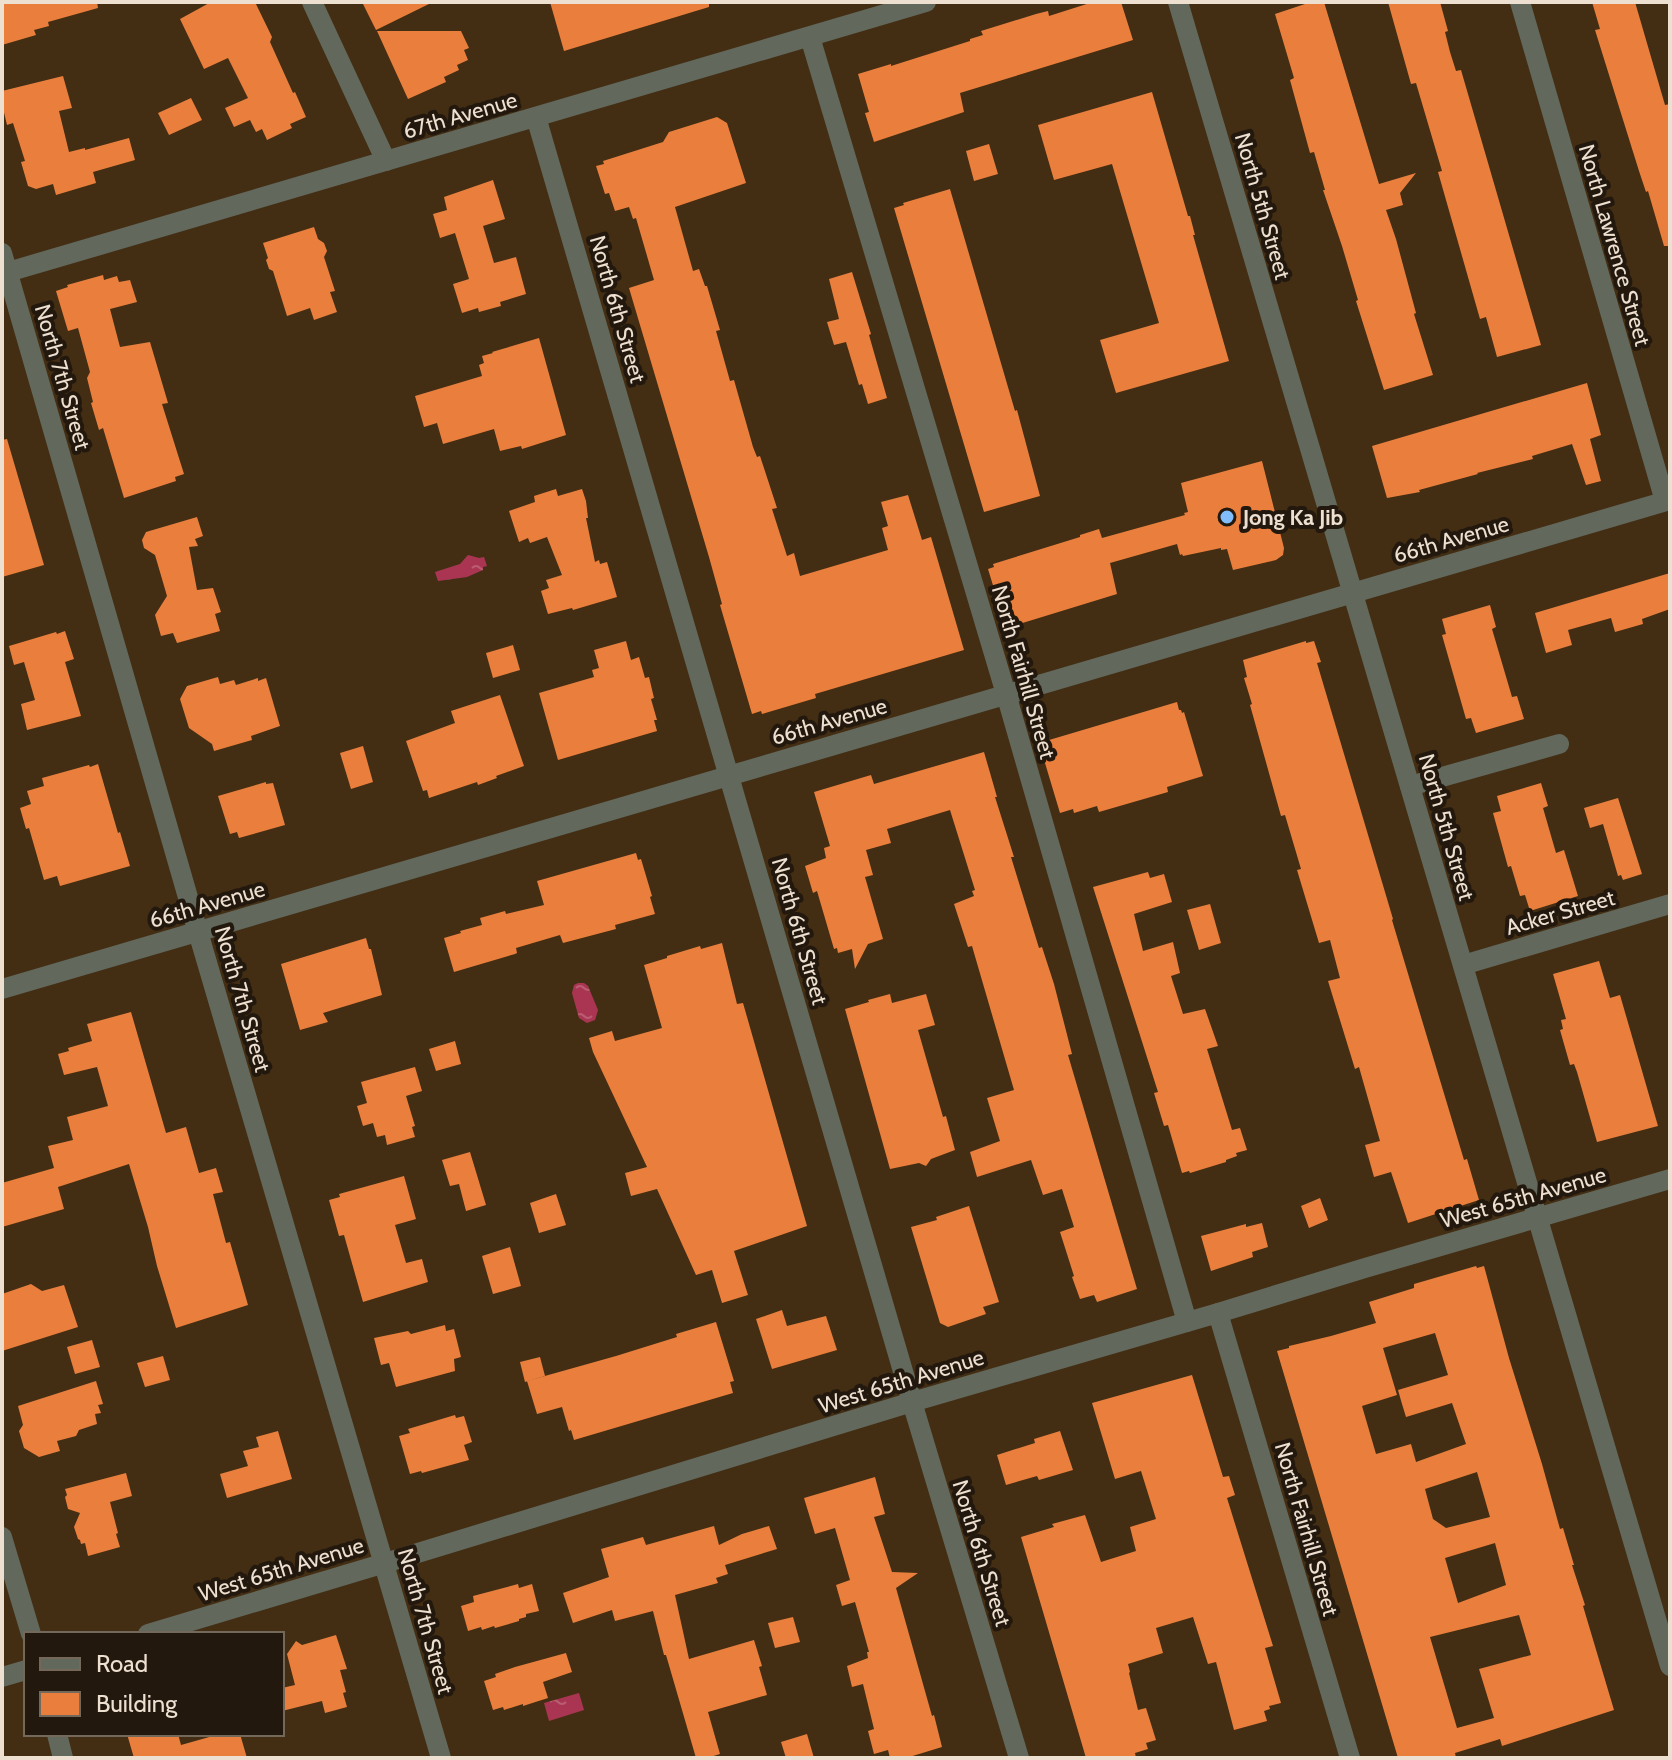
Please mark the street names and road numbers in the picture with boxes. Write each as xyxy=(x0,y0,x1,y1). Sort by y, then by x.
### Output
street label: 67th Avenue xyxy=(400,86,520,145)
street label: North 5th Street xyxy=(1229,130,1297,283)
street label: North Lawrence Street xyxy=(1573,141,1656,350)
street label: North 6th Street xyxy=(584,232,652,386)
street label: North 7th Street xyxy=(29,301,96,454)
street label: 66th Avenue xyxy=(1390,510,1512,569)
street label: North Fairhill Street xyxy=(986,582,1061,763)
street label: 66th Avenue xyxy=(768,692,890,751)
street label: North 5th Street xyxy=(1413,751,1481,904)
street label: North 6th Street xyxy=(766,854,834,1008)
street label: 66th Avenue xyxy=(146,875,268,934)
street label: Acker Street xyxy=(1502,884,1618,941)
street label: North 7th Street xyxy=(209,923,276,1076)
street label: West 65th Avenue xyxy=(1437,1161,1609,1234)
street label: West 65th Avenue xyxy=(815,1344,987,1419)
street label: North Fairhill Street xyxy=(1269,1439,1344,1620)
street label: North 6th Street xyxy=(946,1477,1017,1630)
street label: West 65th Avenue xyxy=(195,1532,367,1607)
street label: North 7th Street xyxy=(392,1545,459,1698)

